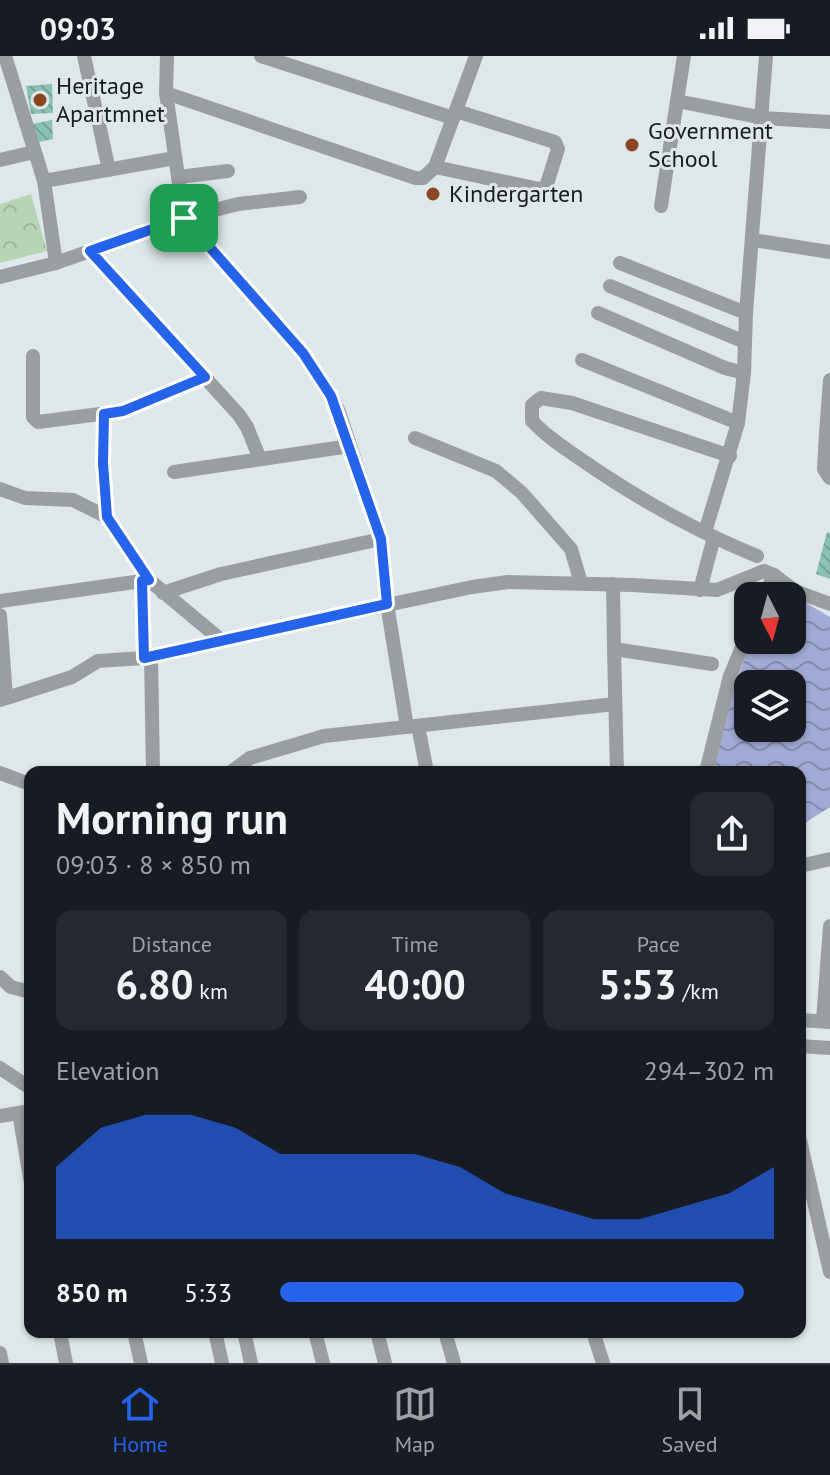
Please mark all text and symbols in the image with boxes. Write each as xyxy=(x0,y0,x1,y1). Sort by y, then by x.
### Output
text: 09:03 xyxy=(40,9,116,48)
place label: Heritage Apartmnet xyxy=(56,70,165,129)
marker: Heritage Apartmnet xyxy=(31,91,49,109)
place label: Government School xyxy=(648,115,773,174)
marker: Government School xyxy=(623,136,641,154)
place label: Kindergarten xyxy=(449,178,583,209)
pin xyxy=(150,184,218,252)
marker: Kindergarten xyxy=(424,185,442,203)
icon: arrive xyxy=(162,196,206,240)
north arrow xyxy=(734,582,806,654)
map controls xyxy=(734,582,806,742)
button: layers xyxy=(734,670,806,742)
text: Morning run xyxy=(56,789,288,846)
button: share xyxy=(690,792,774,876)
text: 09:03 · 8 × 850 m xyxy=(56,848,251,881)
text: Distance xyxy=(131,930,212,958)
text: Time xyxy=(391,930,439,958)
text: Pace xyxy=(637,930,680,958)
text: 6.80 xyxy=(116,958,193,1010)
text: 40:00 xyxy=(364,958,466,1010)
text: 5:53 xyxy=(598,958,677,1010)
text: km xyxy=(193,977,228,1005)
text: /km xyxy=(677,977,719,1005)
text: Elevation xyxy=(56,1054,160,1087)
text: 294–302 m xyxy=(644,1054,774,1087)
text: 850 m xyxy=(56,1276,128,1309)
text: 5:33 xyxy=(184,1276,232,1309)
tab: Home xyxy=(112,1382,168,1458)
tab: Map xyxy=(393,1382,437,1458)
tab: Saved xyxy=(662,1382,718,1458)

